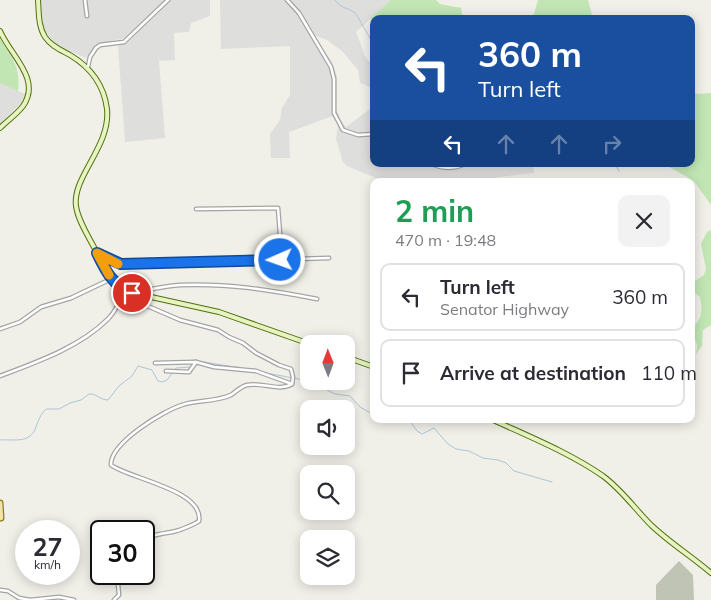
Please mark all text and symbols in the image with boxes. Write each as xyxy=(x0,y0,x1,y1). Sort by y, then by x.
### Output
text: 360 m xyxy=(478,32,582,76)
icon: left xyxy=(395,35,460,100)
text: Turn left xyxy=(478,75,561,103)
icon: left xyxy=(439,130,467,158)
icon: ahead xyxy=(492,130,520,158)
icon: ahead xyxy=(545,130,573,158)
icon: right xyxy=(598,130,626,158)
text: 2 min xyxy=(395,192,474,230)
button: close xyxy=(618,195,670,247)
text: 470 m · 19:48 xyxy=(395,230,496,250)
position arrow xyxy=(253,233,305,285)
pin xyxy=(111,272,153,314)
text: Turn left xyxy=(440,275,515,299)
icon: arrive xyxy=(118,279,146,307)
icon: left xyxy=(397,283,425,311)
text: 360 m xyxy=(612,285,668,309)
text: Senator Highway xyxy=(440,299,569,319)
north arrow xyxy=(300,335,355,390)
map controls xyxy=(300,335,355,585)
icon: arrive xyxy=(397,359,425,387)
text: Arrive at destination xyxy=(440,361,626,385)
text: 110 m xyxy=(641,361,697,385)
button: sound xyxy=(300,400,355,455)
button: search xyxy=(300,465,355,520)
speed limit sign: 30 xyxy=(90,520,155,585)
button: layers xyxy=(300,530,355,585)
text: 27 xyxy=(32,531,63,562)
text: km/h xyxy=(34,557,61,572)

